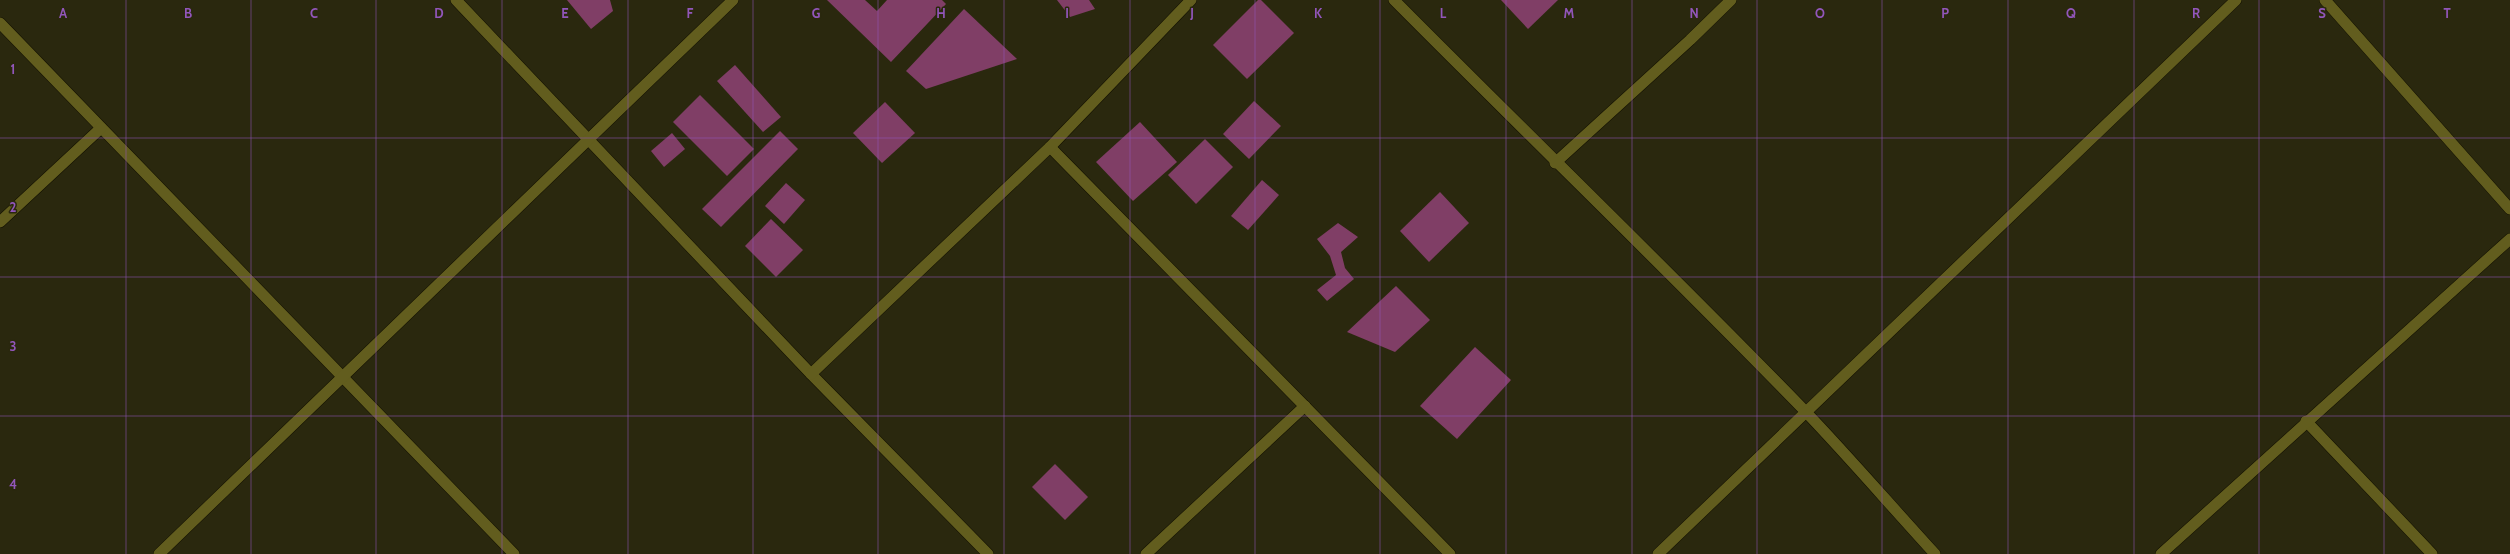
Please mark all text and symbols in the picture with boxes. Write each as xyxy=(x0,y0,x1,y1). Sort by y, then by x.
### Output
text: A xyxy=(59,5,68,21)
text: B xyxy=(184,5,192,21)
text: C xyxy=(310,5,318,21)
text: D xyxy=(434,5,444,21)
text: E xyxy=(561,5,569,21)
text: F xyxy=(687,5,694,21)
text: G xyxy=(812,5,821,21)
text: H xyxy=(936,5,946,21)
text: I xyxy=(1065,5,1069,21)
text: J xyxy=(1189,5,1194,21)
text: K xyxy=(1314,5,1323,21)
text: L xyxy=(1440,5,1447,21)
text: M xyxy=(1564,5,1575,21)
text: N xyxy=(1689,5,1699,21)
text: O xyxy=(1815,5,1825,21)
text: P xyxy=(1941,5,1949,21)
text: Q xyxy=(2066,5,2076,21)
text: R xyxy=(2192,5,2200,21)
text: S xyxy=(2318,5,2326,21)
text: T xyxy=(2443,5,2451,21)
text: 1 xyxy=(11,61,15,77)
text: 2 xyxy=(10,199,17,215)
text: 3 xyxy=(9,338,17,354)
text: 4 xyxy=(9,476,17,492)

